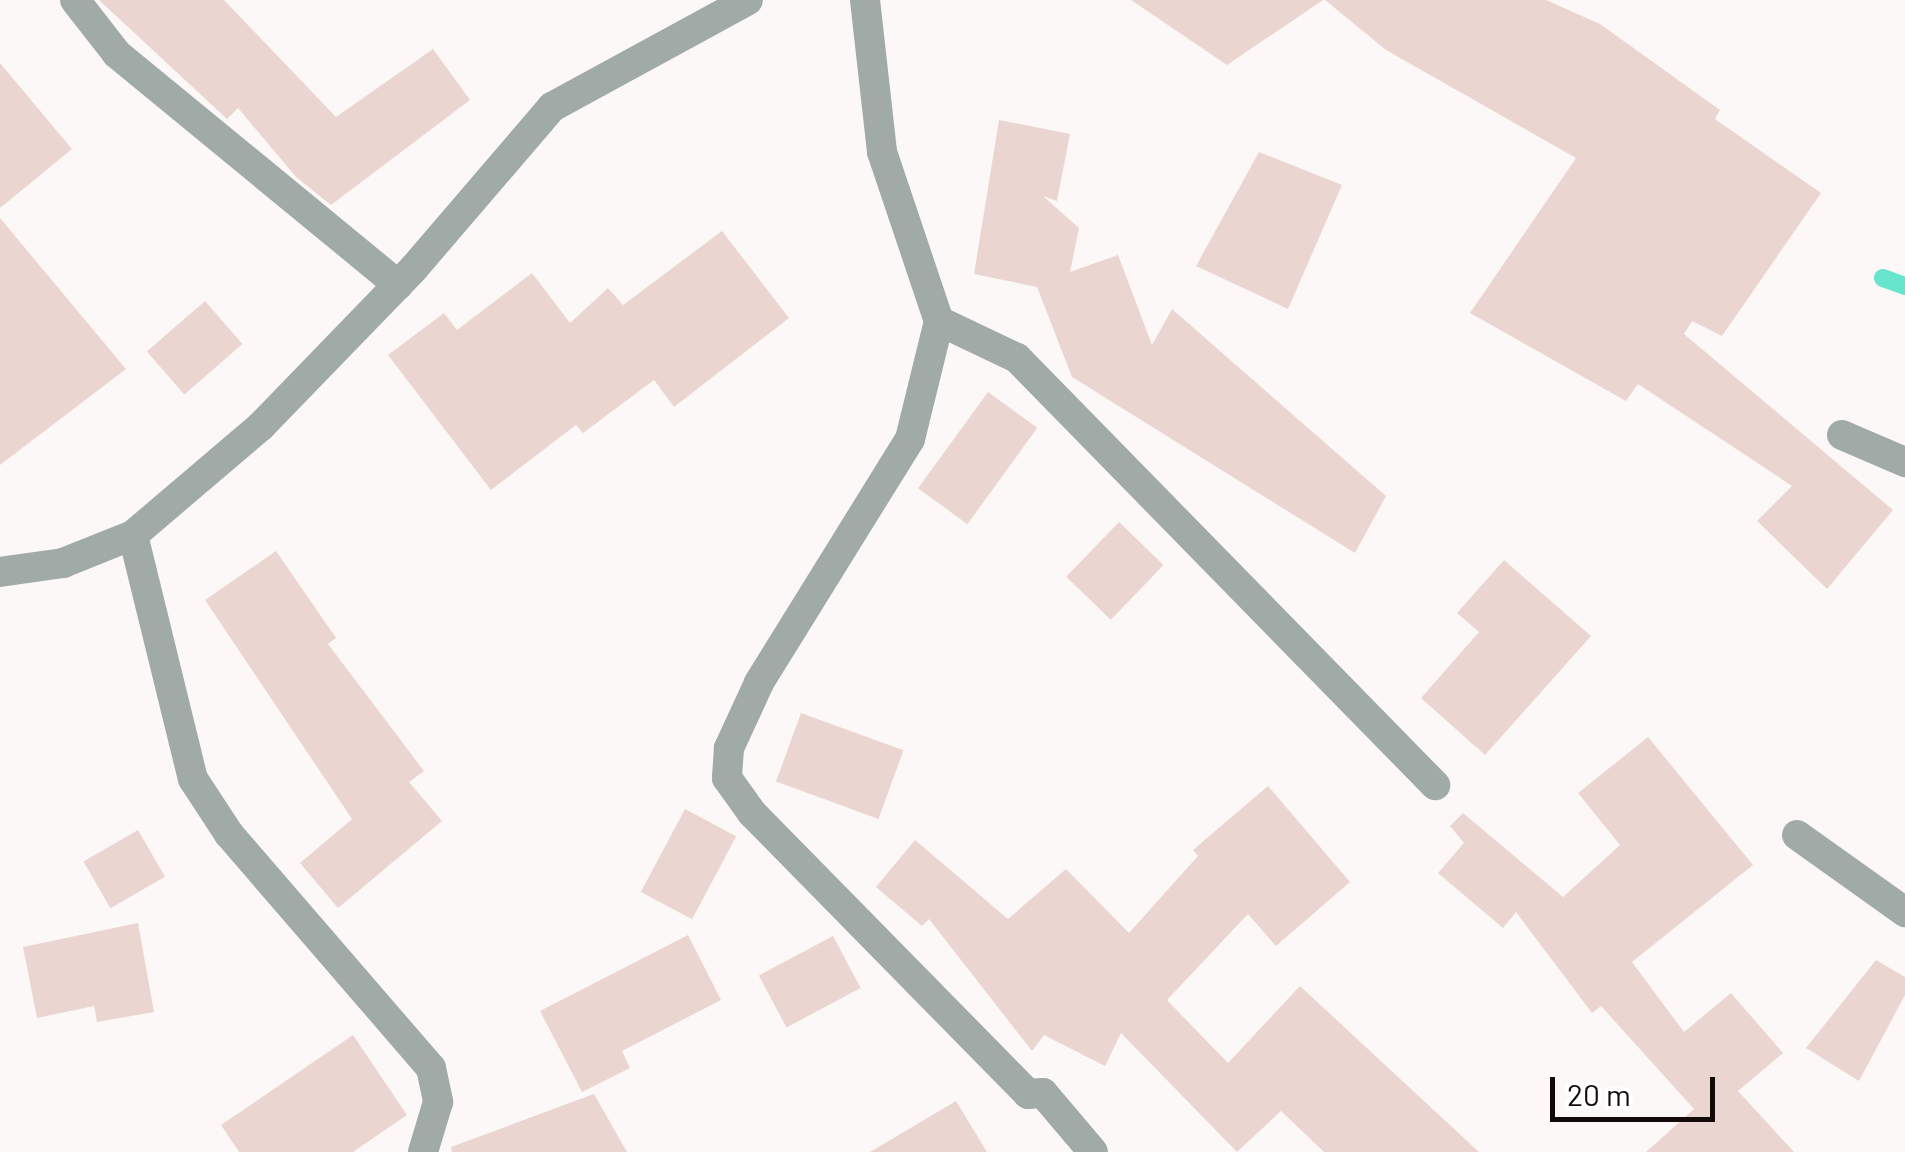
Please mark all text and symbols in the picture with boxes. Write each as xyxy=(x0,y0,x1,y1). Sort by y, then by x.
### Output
scale bar xyxy=(1555,1057,1720,1119)
text: 20 m xyxy=(1567,1076,1631,1112)

